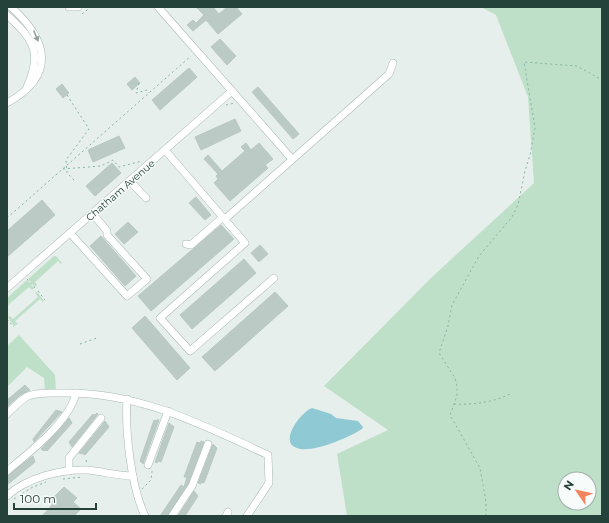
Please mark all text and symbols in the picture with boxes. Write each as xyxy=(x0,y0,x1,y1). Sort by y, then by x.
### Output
one-way arrow xyxy=(34,31,40,43)
street label: Chatham Avenue xyxy=(83,157,158,224)
north arrow xyxy=(557,471,597,511)
text: N xyxy=(560,478,577,493)
scale bar xyxy=(14,485,96,511)
text: 100 m xyxy=(20,491,56,506)

